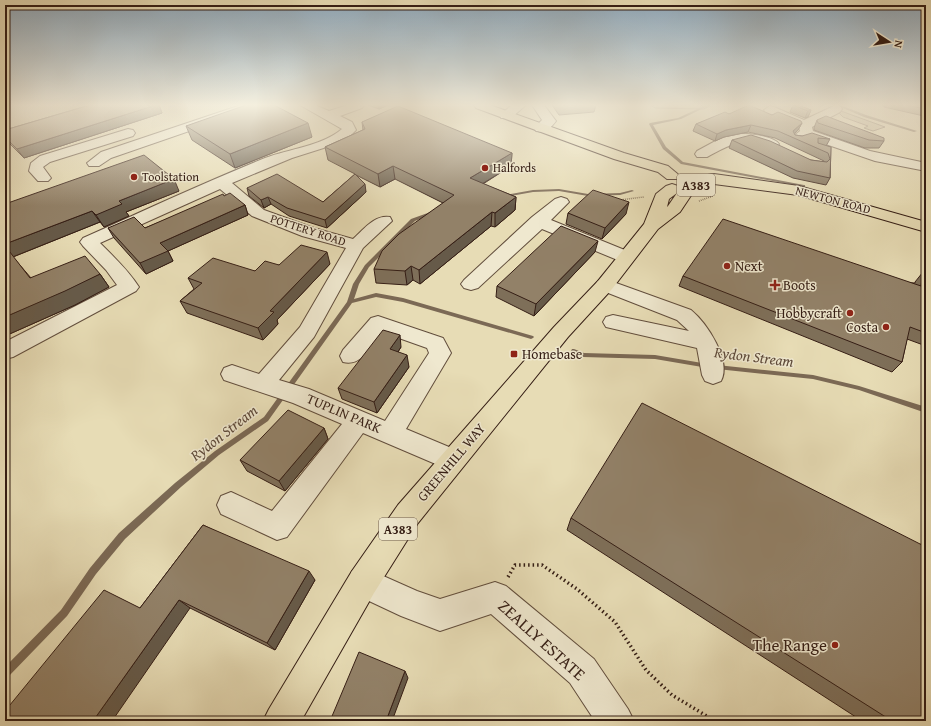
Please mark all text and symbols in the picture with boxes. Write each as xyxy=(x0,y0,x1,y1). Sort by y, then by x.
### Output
north arrow xyxy=(869,22,909,62)
text: N xyxy=(890,39,907,50)
place label: Halfords xyxy=(493,159,536,176)
marker: Halfords xyxy=(480,163,490,173)
place label: Toolstation xyxy=(142,168,199,185)
marker: Toolstation xyxy=(129,172,139,182)
road number: A383 xyxy=(677,174,715,196)
street label: NEWTON ROAD xyxy=(794,181,873,218)
street label: POTTERY ROAD xyxy=(268,209,348,250)
place label: Next xyxy=(735,256,763,276)
marker: Next xyxy=(722,261,732,271)
place label: Boots xyxy=(783,275,816,295)
marker: Boots xyxy=(770,280,780,290)
place label: Hobbycraft xyxy=(776,303,842,323)
marker: Hobbycraft xyxy=(845,308,855,318)
place label: Costa xyxy=(846,317,878,337)
marker: Costa xyxy=(881,322,891,332)
water label: Rydon Stream xyxy=(712,341,795,372)
place label: Homebase xyxy=(522,344,583,364)
marker: Homebase xyxy=(509,349,519,359)
street label: TUPLIN PARK xyxy=(304,388,385,438)
water label: Rydon Stream xyxy=(185,400,262,466)
street label: GREENHILL WAY xyxy=(412,418,490,505)
road number: A383 xyxy=(379,518,417,540)
street label: ZEALLY ESTATE xyxy=(493,593,592,686)
place label: The Range xyxy=(752,632,827,657)
marker: The Range xyxy=(830,640,840,650)

